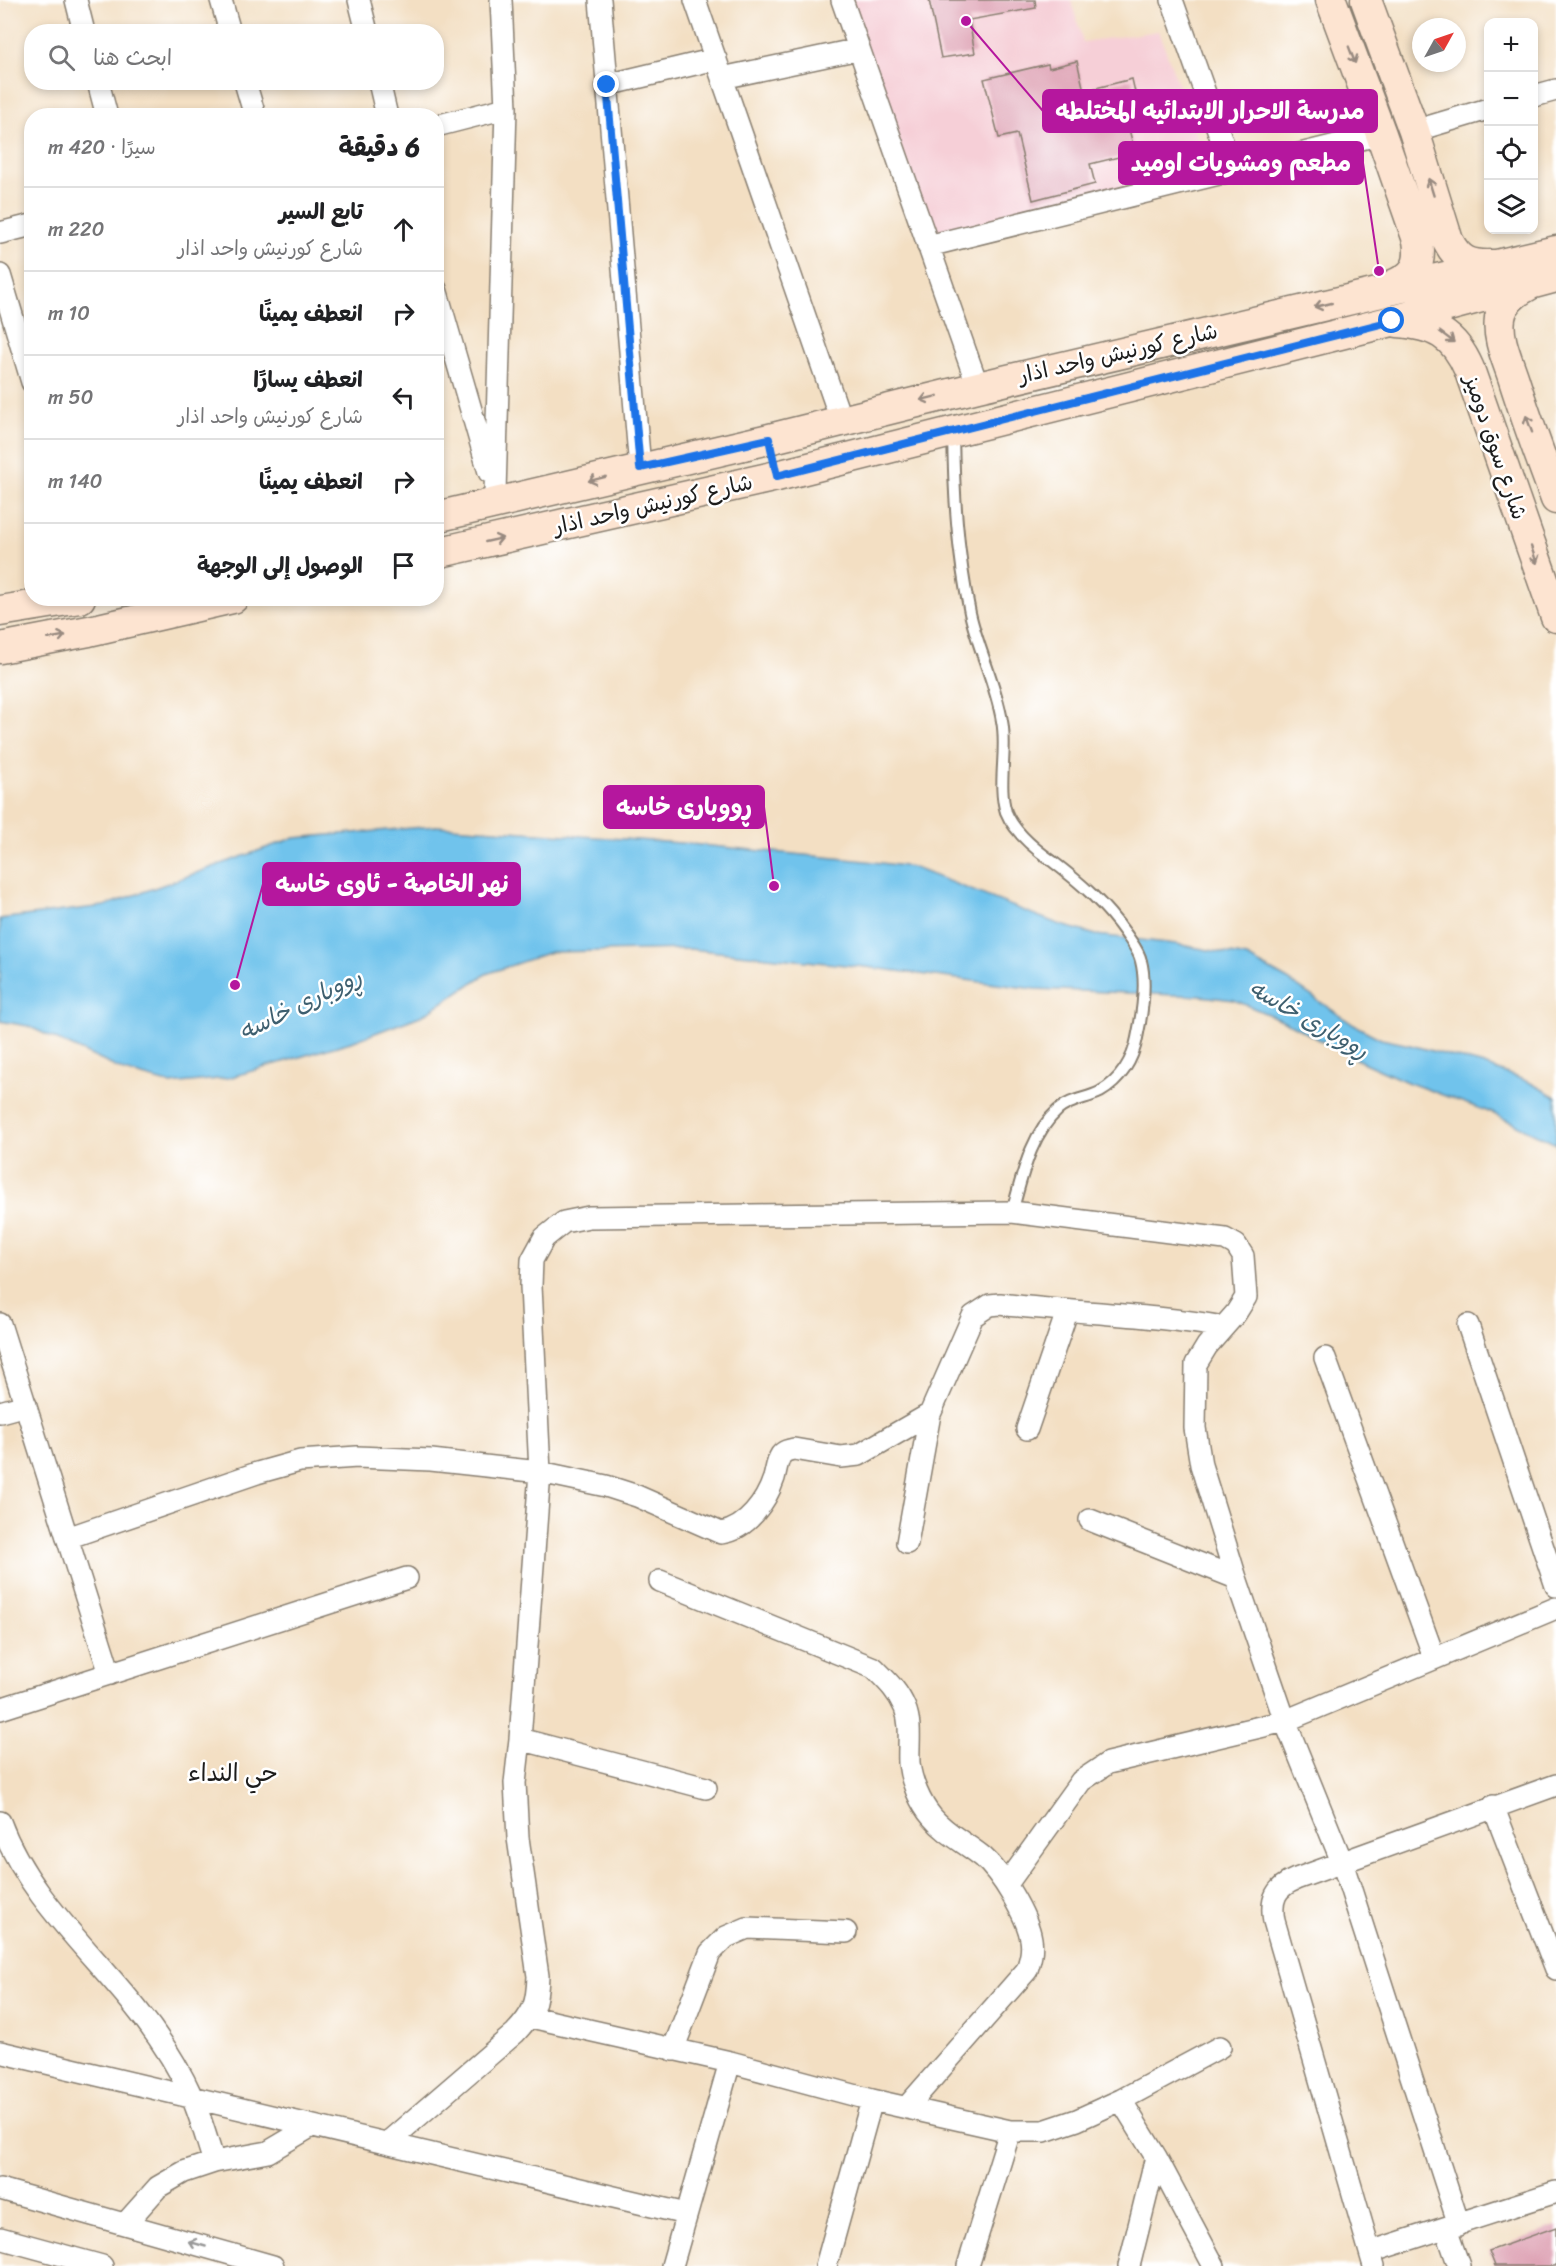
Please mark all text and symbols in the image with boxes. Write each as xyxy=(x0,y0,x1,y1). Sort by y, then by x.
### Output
north arrow xyxy=(1412,18,1466,72)
map controls xyxy=(1484,18,1538,234)
button: + xyxy=(1484,18,1538,72)
search box xyxy=(24,24,444,90)
text: ابحث هنا xyxy=(93,38,172,77)
icon: search xyxy=(45,41,78,74)
one-way arrow xyxy=(1347,45,1358,64)
route end xyxy=(593,71,619,97)
button: − xyxy=(1484,72,1538,126)
callout: مدرسة الاحرار الابتدائيه المختلطه xyxy=(1043,90,1377,132)
text: مدرسة الاحرار الابتدائيه المختلطه xyxy=(1055,90,1365,132)
text: 6 دقيقة xyxy=(338,124,420,170)
button: locate xyxy=(1484,126,1538,180)
text: سيرًا · 420 m xyxy=(48,130,156,165)
callout: مطعم ومشويات اوميد xyxy=(1119,142,1363,184)
text: مطعم ومشويات اوميد xyxy=(1131,142,1351,184)
one-way arrow xyxy=(1425,178,1436,197)
button: layers xyxy=(1484,180,1538,234)
text: تابع السير xyxy=(279,192,363,231)
text: 220 m xyxy=(48,212,104,247)
icon: ahead xyxy=(387,213,420,246)
text: شارع كورنيش واحد اذار xyxy=(178,231,363,266)
text: انعطف يمينًا xyxy=(259,294,363,333)
text: 10 m xyxy=(48,296,90,331)
icon: right xyxy=(387,297,420,330)
one-way arrow xyxy=(1314,299,1333,311)
route start xyxy=(1378,307,1404,333)
street label: شارع كورنيش واحد اذار xyxy=(1012,311,1222,395)
one-way arrow xyxy=(1438,331,1454,344)
text: انعطف يسارًا xyxy=(253,360,363,399)
street label: شارع سوق دوميز xyxy=(1452,367,1539,525)
text: 50 m xyxy=(48,380,93,415)
icon: left xyxy=(387,381,420,414)
one-way arrow xyxy=(920,393,939,405)
text: شارع كورنيش واحد اذار xyxy=(178,399,363,434)
one-way arrow xyxy=(1523,416,1534,434)
text: انعطف يمينًا xyxy=(259,462,363,501)
street label: شارع كورنيش واحد اذار xyxy=(547,462,757,546)
text: 140 m xyxy=(48,464,102,499)
icon: right xyxy=(387,465,420,498)
one-way arrow xyxy=(587,473,606,485)
one-way arrow xyxy=(483,534,503,545)
one-way arrow xyxy=(1530,545,1541,564)
text: الوصول إلى الوجهة xyxy=(197,546,363,585)
icon: arrive xyxy=(387,549,420,582)
one-way arrow xyxy=(47,631,67,642)
callout: ڕووباری خاسە xyxy=(604,786,764,828)
text: ڕووباری خاسە xyxy=(616,786,752,828)
callout: نهر الخاصة - ئاوی خاسە xyxy=(263,863,520,905)
text: نهر الخاصة - ئاوی خاسە xyxy=(275,863,509,905)
water label: ڕووباری خاسە xyxy=(231,956,369,1052)
water label: ڕووباری خاسە xyxy=(1241,968,1377,1070)
district label: حي النداء xyxy=(188,1752,278,1794)
one-way arrow xyxy=(188,2238,207,2249)

